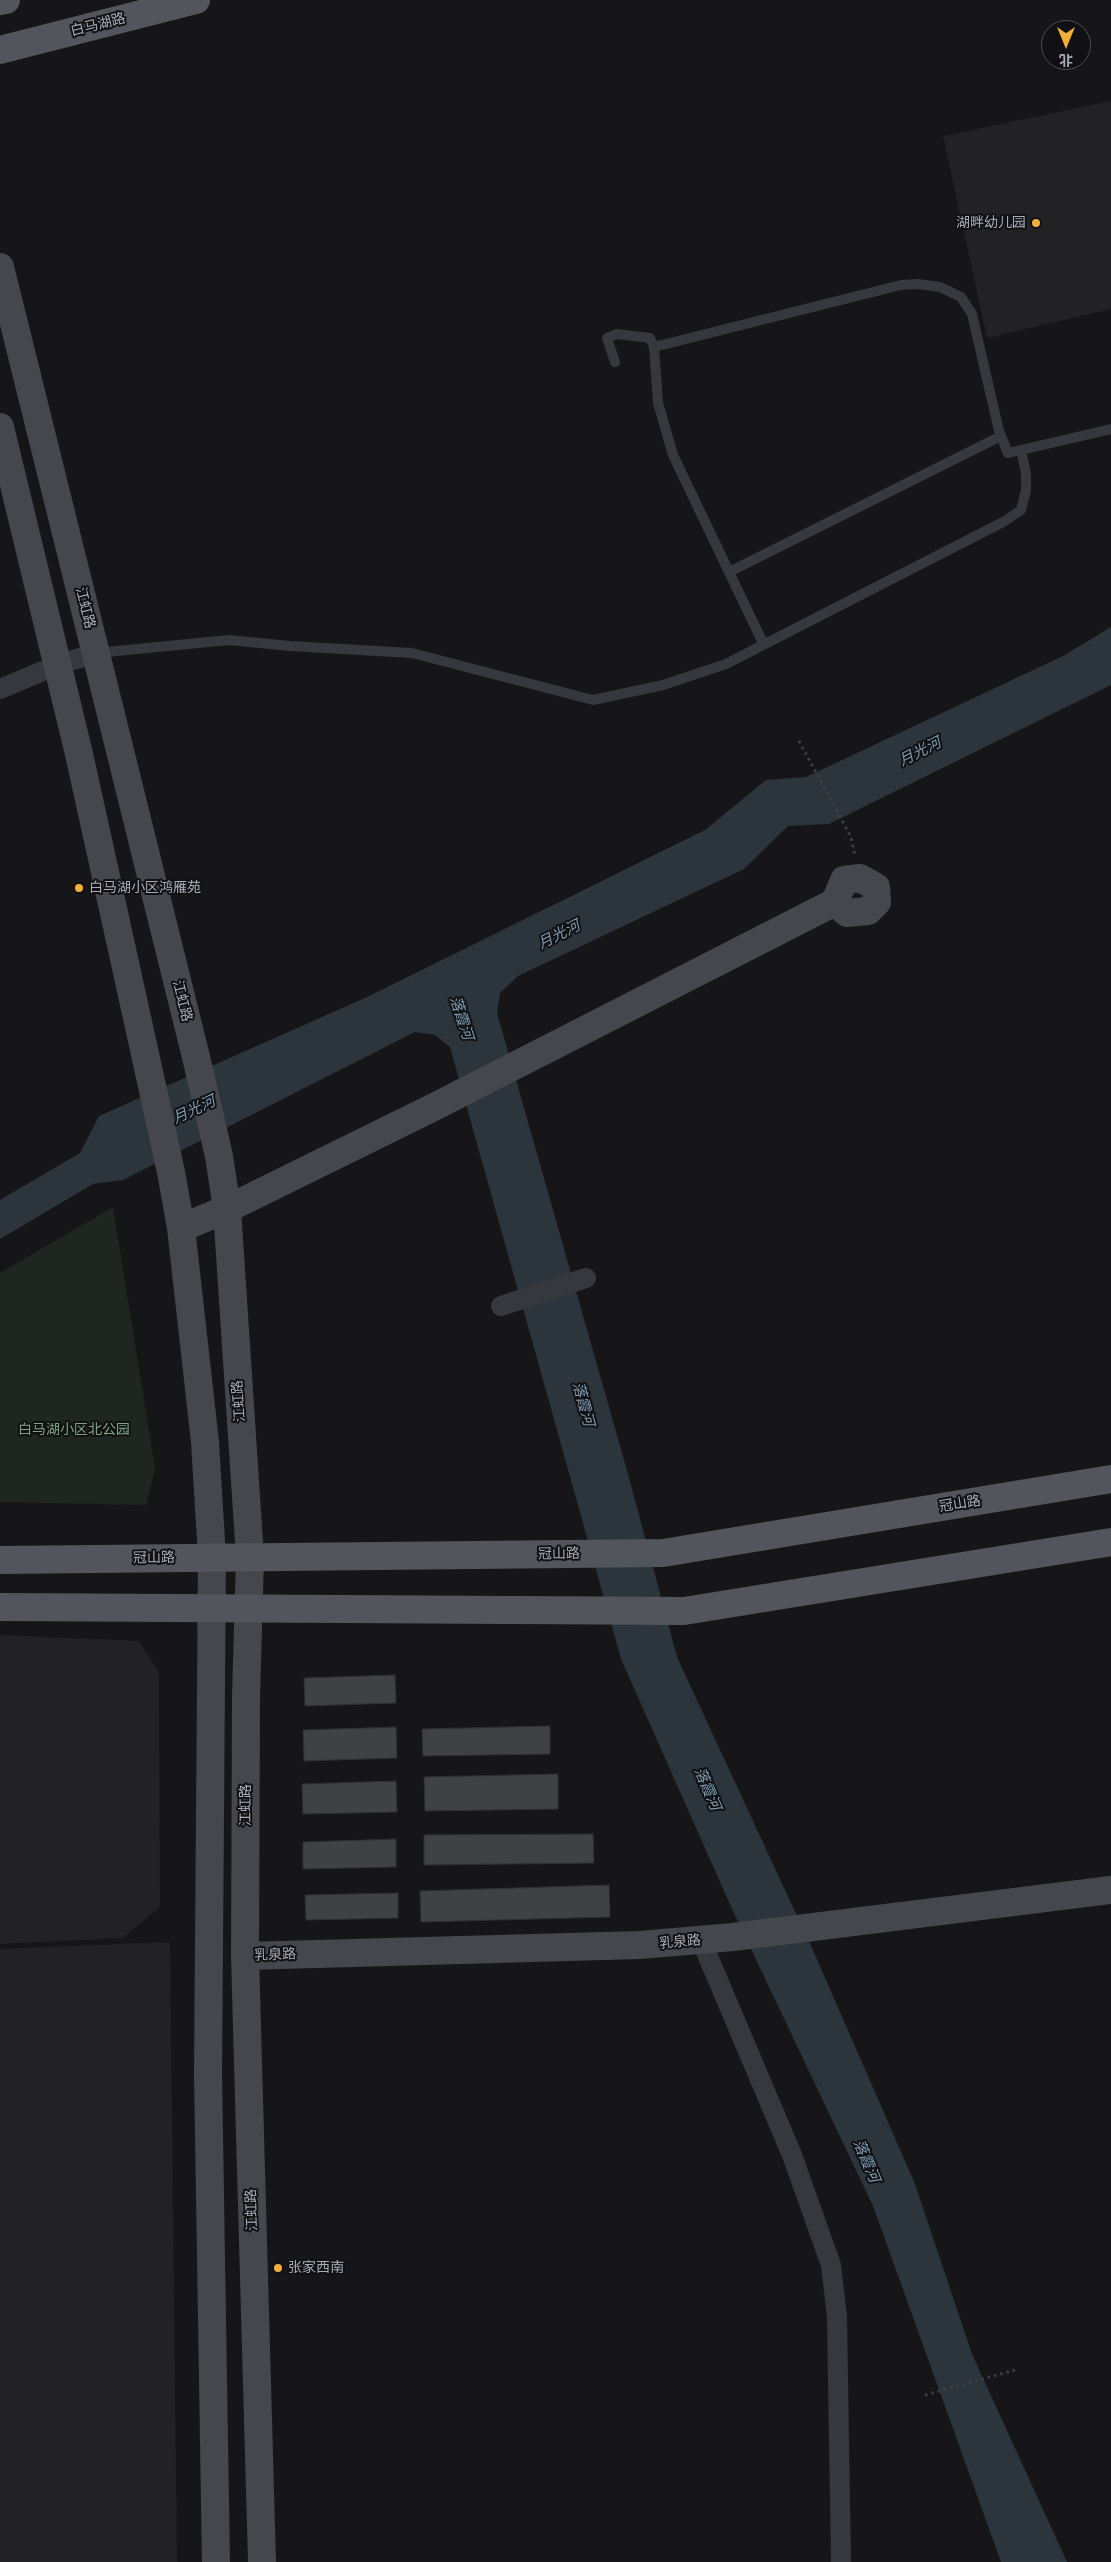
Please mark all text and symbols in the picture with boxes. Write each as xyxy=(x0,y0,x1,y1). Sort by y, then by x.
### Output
street label: 白马湖路 xyxy=(69,10,127,40)
north arrow xyxy=(1041,20,1091,70)
text: 北 xyxy=(1059,51,1073,68)
place label: 湖畔幼儿园 xyxy=(956,215,1026,231)
marker: 湖畔幼儿园 xyxy=(1030,217,1042,229)
street label: 江虹路 xyxy=(72,586,98,630)
water label: 月光河 xyxy=(896,734,944,770)
place label: 白马湖小区鸿雁苑 xyxy=(89,880,201,896)
marker: 白马湖小区鸿雁苑 xyxy=(73,882,85,894)
water label: 月光河 xyxy=(535,917,583,953)
street label: 江虹路 xyxy=(169,979,195,1023)
water label: 落霞河 xyxy=(445,994,477,1042)
water label: 月光河 xyxy=(170,1092,218,1128)
street label: 江虹路 xyxy=(229,1379,249,1423)
water label: 落霞河 xyxy=(568,1380,598,1428)
park label: 白马湖小区北公园 xyxy=(18,1422,130,1438)
street label: 冠山路 xyxy=(938,1492,982,1516)
street label: 冠山路 xyxy=(538,1545,580,1563)
street label: 冠山路 xyxy=(133,1549,175,1567)
water label: 落霞河 xyxy=(690,1765,724,1813)
street label: 江虹路 xyxy=(238,1784,254,1826)
street label: 乳泉路 xyxy=(658,1932,702,1952)
street label: 乳泉路 xyxy=(254,1946,296,1964)
water label: 落霞河 xyxy=(849,2137,883,2185)
street label: 江虹路 xyxy=(243,2189,261,2231)
place label: 张家西南 xyxy=(288,2260,344,2276)
marker: 张家西南 xyxy=(272,2262,284,2274)

